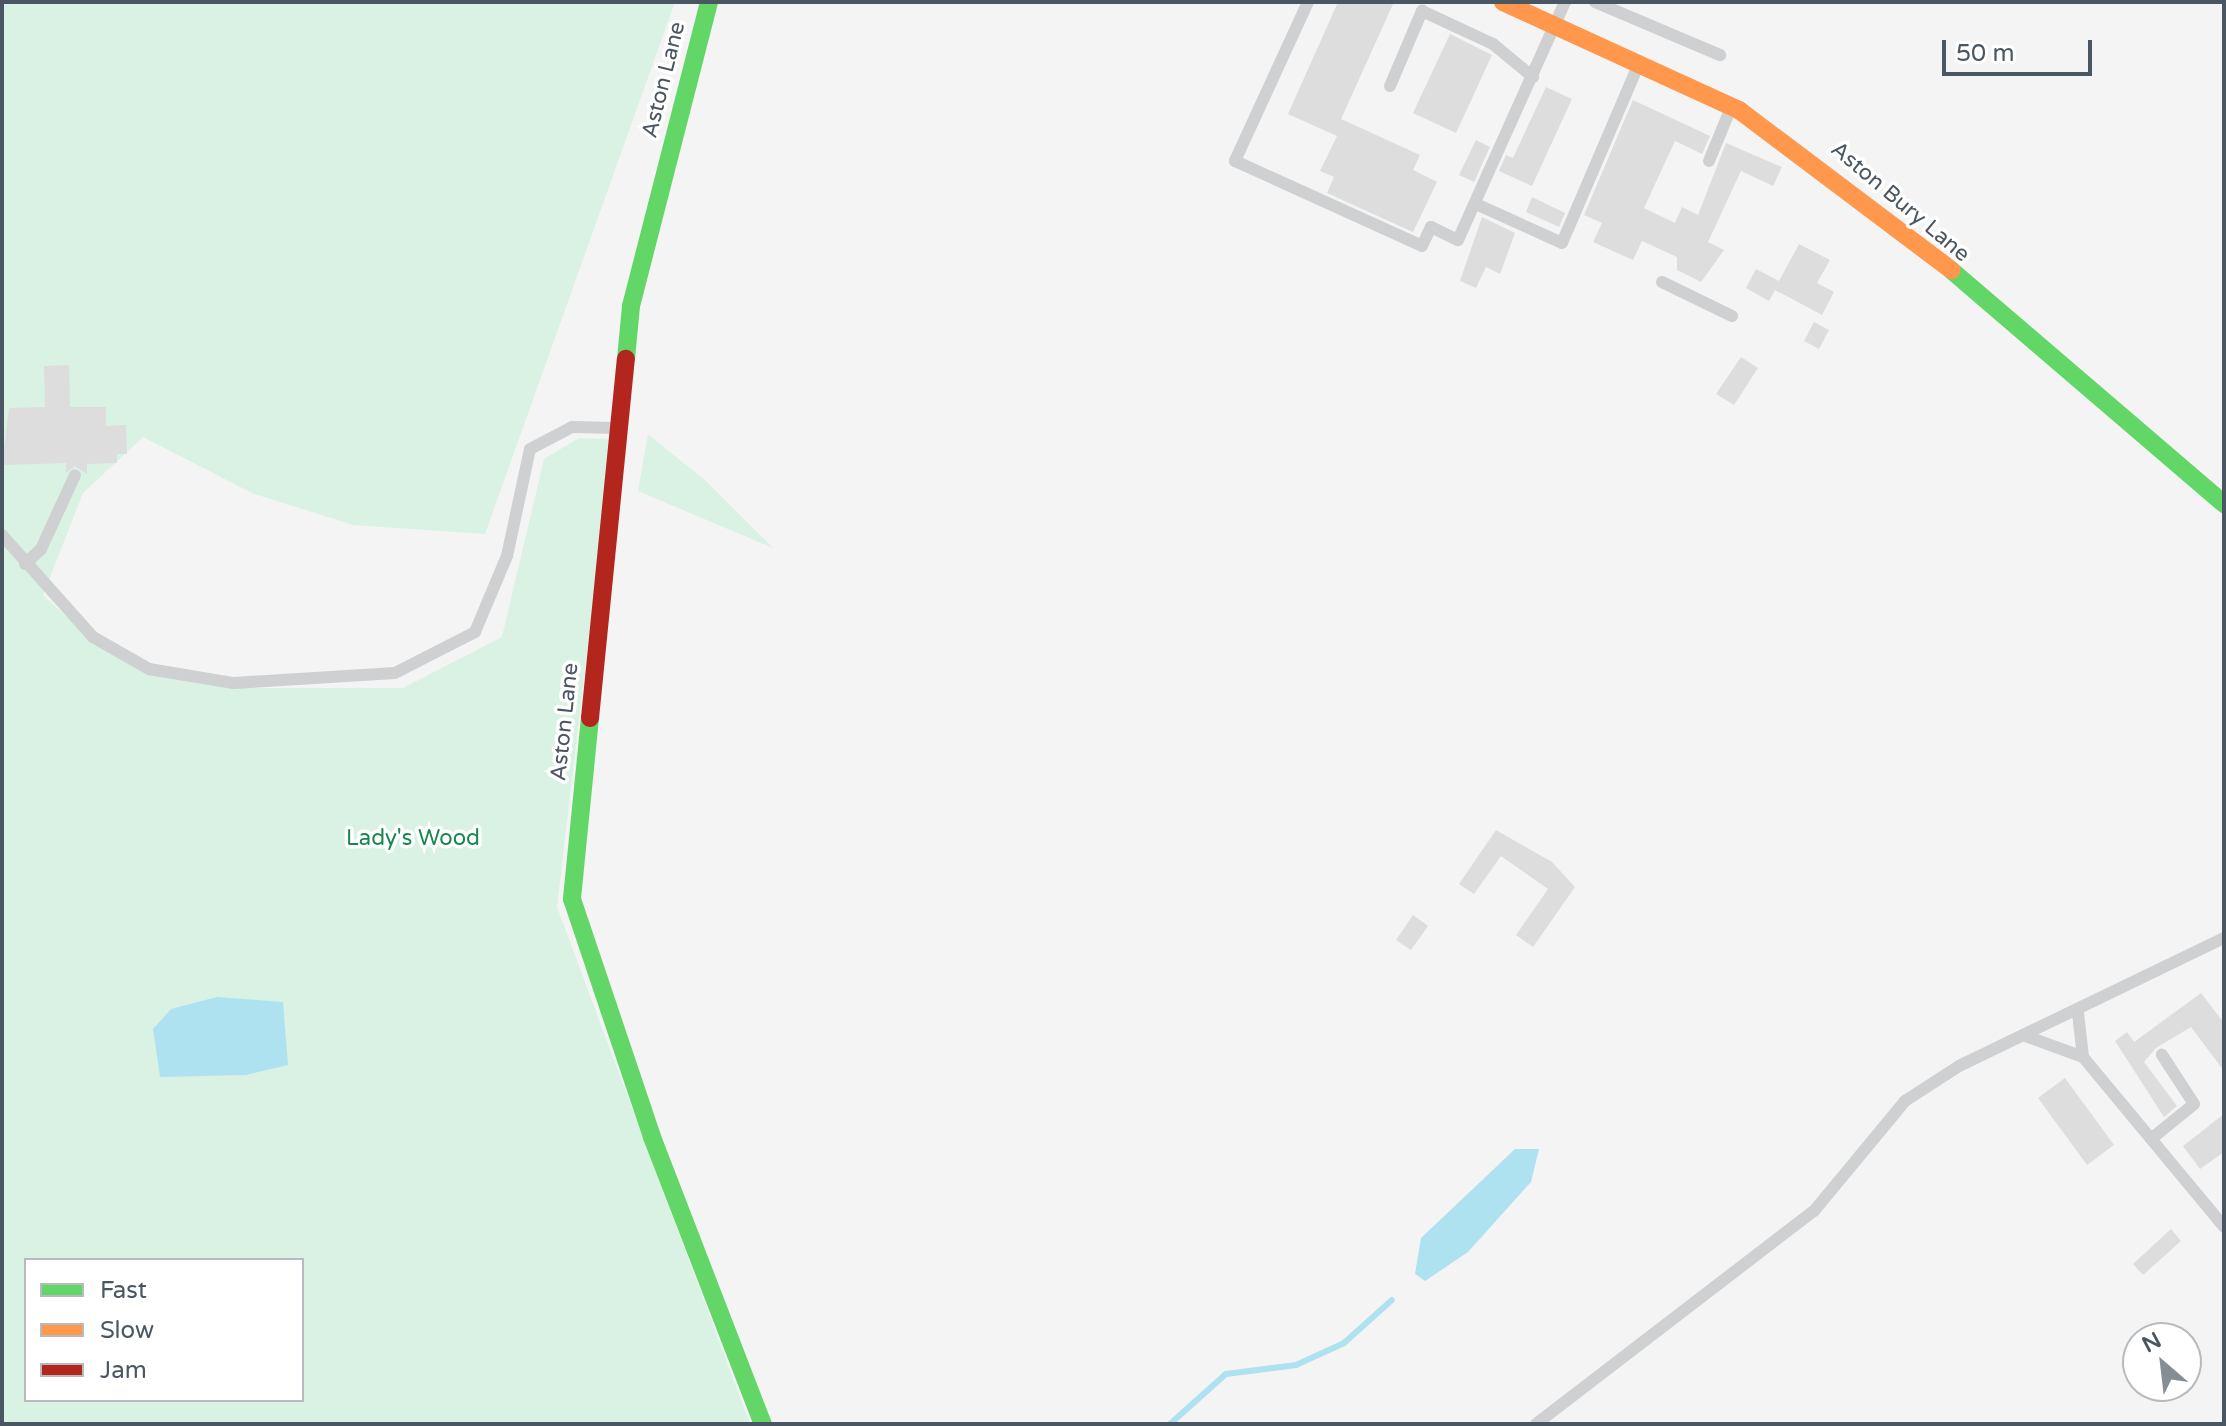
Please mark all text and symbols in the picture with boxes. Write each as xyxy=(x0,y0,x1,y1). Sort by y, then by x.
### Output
street label: Aston Lane xyxy=(637,19,691,141)
scale bar xyxy=(1946,24,2096,74)
text: 50 m xyxy=(1956,39,2014,68)
street label: Aston Bury Lane xyxy=(1825,136,1975,268)
street label: Aston Lane xyxy=(546,662,584,782)
park label: Lady's Wood xyxy=(346,826,480,852)
legend xyxy=(24,1258,304,1402)
text: Fast xyxy=(100,1276,147,1305)
text: Slow xyxy=(100,1316,154,1345)
north arrow xyxy=(2122,1322,2202,1402)
text: N xyxy=(2138,1327,2166,1358)
text: Jam xyxy=(100,1356,147,1385)

